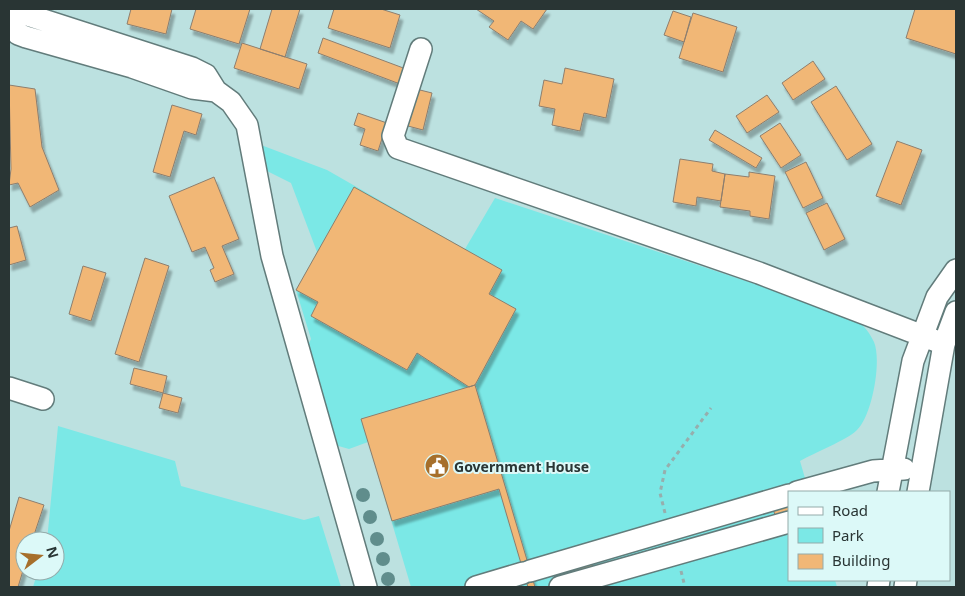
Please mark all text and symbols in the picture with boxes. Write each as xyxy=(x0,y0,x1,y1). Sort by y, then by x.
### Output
public building icon: Government House xyxy=(424,453,450,479)
place label: Government House xyxy=(454,457,589,476)
legend xyxy=(788,491,950,581)
text: Road xyxy=(832,500,868,520)
text: Park xyxy=(832,525,864,545)
north arrow xyxy=(15,531,65,581)
text: N xyxy=(42,544,64,560)
text: Building xyxy=(832,550,890,570)

